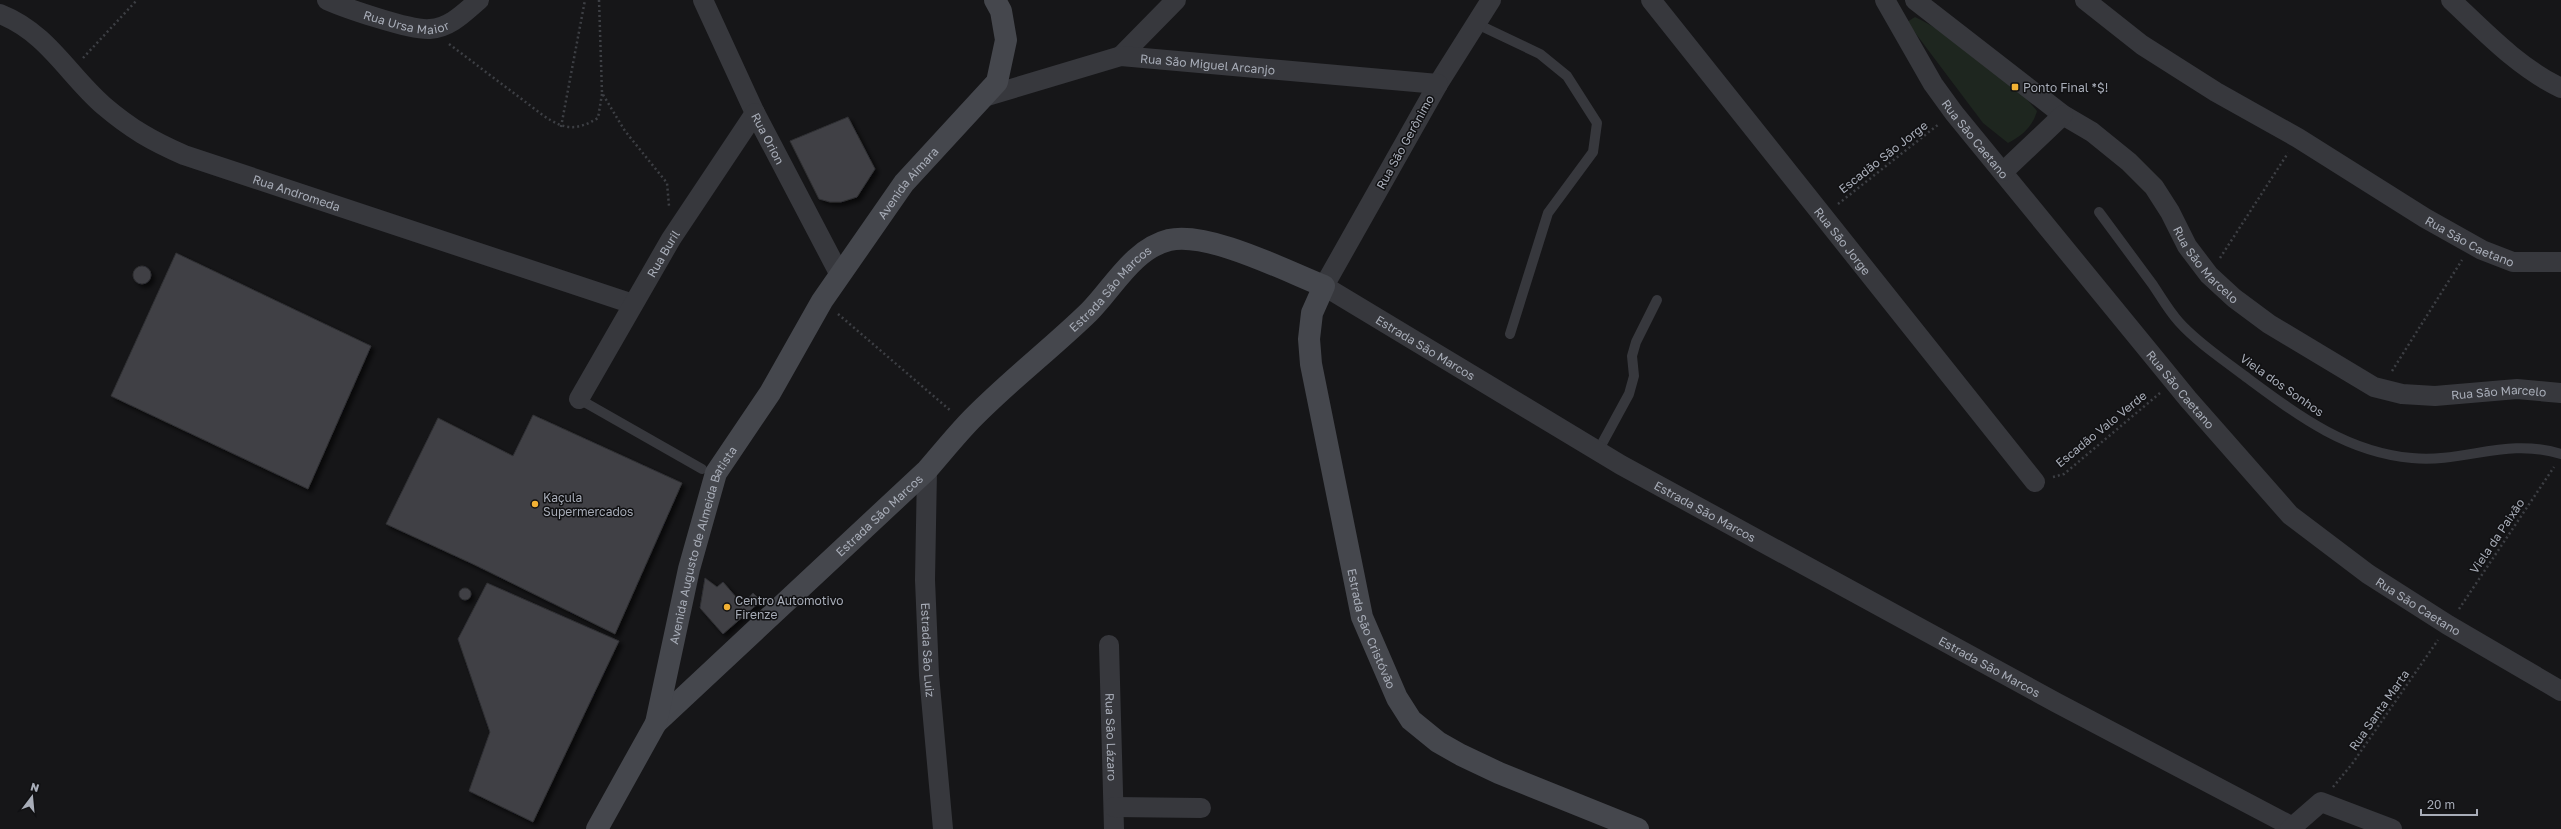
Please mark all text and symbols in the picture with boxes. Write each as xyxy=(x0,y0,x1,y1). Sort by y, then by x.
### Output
street label: Rua Ursa Maior xyxy=(362,7,452,37)
street label: Rua São Miguel Arcanjo xyxy=(1140,50,1276,77)
place label: Ponto Final *$! xyxy=(2023,80,2108,95)
marker: Ponto Final *$! xyxy=(2010,82,2020,92)
street label: Rua São Gerônimo xyxy=(1373,92,1437,192)
street label: Rua São Caetano xyxy=(1939,96,2012,181)
street label: Rua Orion xyxy=(749,110,788,167)
street label: Escadão São Jorge xyxy=(1836,118,1931,196)
street label: Avenida Aimara xyxy=(874,143,941,222)
street label: Rua Andromeda xyxy=(251,171,342,214)
street label: Rua São Jorge xyxy=(1811,204,1874,278)
street label: Rua São Caetano xyxy=(2423,212,2517,269)
street label: Rua São Marcelo xyxy=(2171,223,2242,306)
street label: Rua Buril xyxy=(643,227,683,280)
street label: Estrada São Marcos xyxy=(1066,242,1154,335)
street label: Estrada São Marcos xyxy=(1373,312,1478,383)
street label: Rua São Caetano xyxy=(2144,347,2218,432)
street label: Viela dos Sonhos xyxy=(2237,350,2327,420)
street label: Rua São Marcelo xyxy=(2450,381,2547,402)
street label: Escadão Valo Verde xyxy=(2053,388,2149,470)
street label: Avenida Augusto de Almeida Batista xyxy=(666,443,740,645)
street label: Estrada São Marcos xyxy=(832,471,926,559)
street label: Estrada São Marcos xyxy=(1652,477,1759,545)
place label: Kaçula Supermercados xyxy=(543,490,633,519)
street label: Viela da Paixão xyxy=(2466,496,2528,576)
marker: Kaçula Supermercados xyxy=(530,499,540,509)
street label: Estrada São Cristóvão xyxy=(1345,567,1399,691)
street label: Rua São Caetano xyxy=(2373,573,2464,638)
place label: Centro Automotivo Firenze xyxy=(735,593,844,622)
marker: Centro Automotivo Firenze xyxy=(722,602,732,612)
street label: Estrada São Luiz xyxy=(918,602,938,698)
street label: Estrada São Marcos xyxy=(1936,632,2043,700)
street label: Rua Santa Marta xyxy=(2346,667,2412,753)
street label: Rua São Lázaro xyxy=(1103,693,1120,781)
north arrow xyxy=(12,777,52,817)
text: N xyxy=(29,780,41,794)
scale bar xyxy=(2421,791,2477,817)
text: 20 m xyxy=(2427,797,2455,812)

